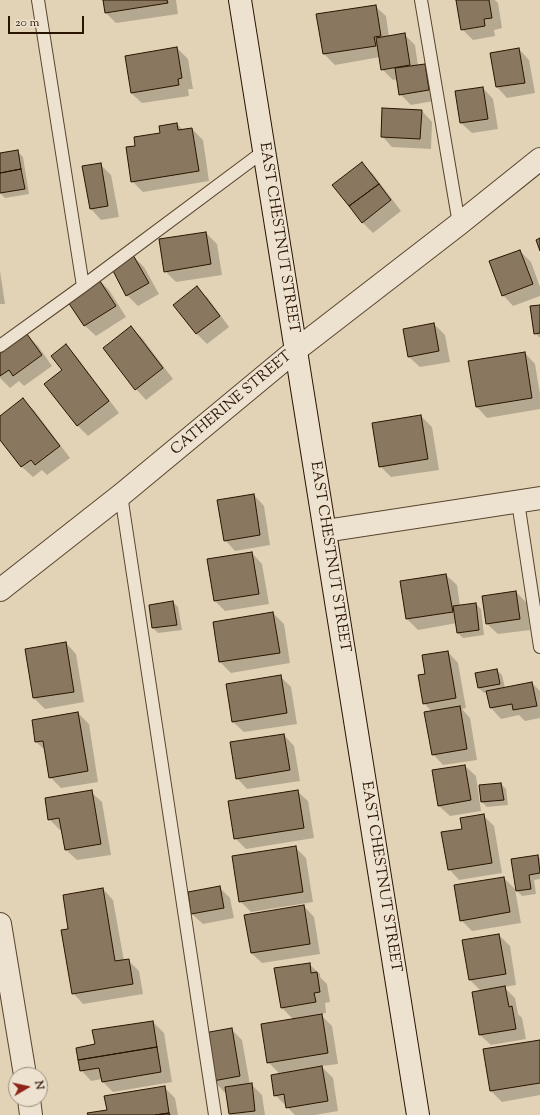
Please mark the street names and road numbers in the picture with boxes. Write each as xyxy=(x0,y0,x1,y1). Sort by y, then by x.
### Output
street label: EAST CHESTNUT STREET xyxy=(254,141,302,335)
street label: CATHERINE STREET xyxy=(168,348,296,460)
street label: EAST CHESTNUT STREET xyxy=(305,460,353,654)
street label: EAST CHESTNUT STREET xyxy=(356,780,404,974)

